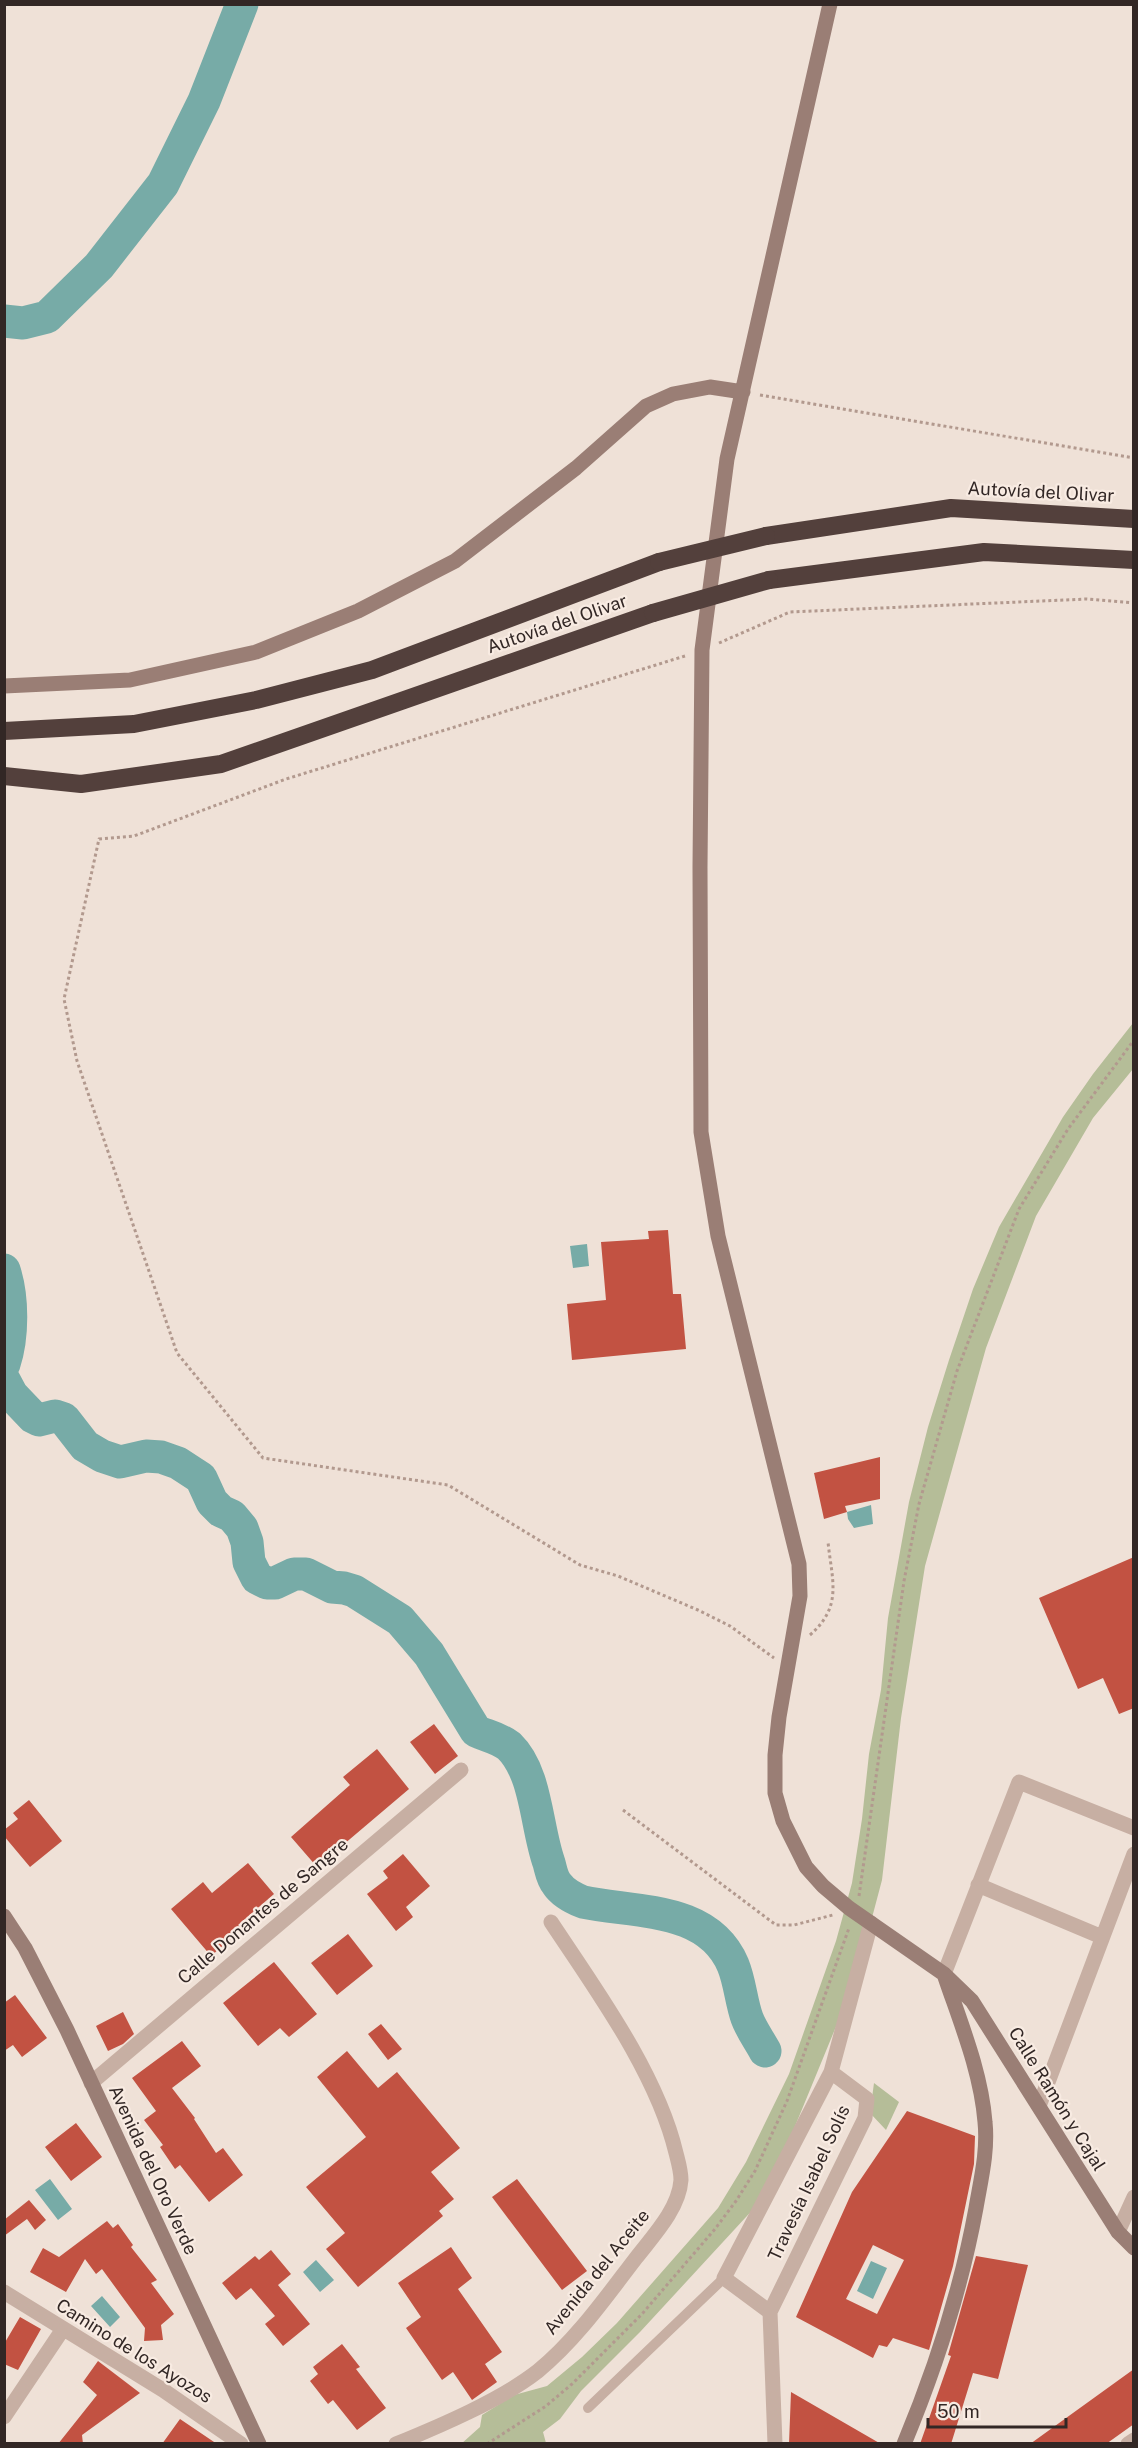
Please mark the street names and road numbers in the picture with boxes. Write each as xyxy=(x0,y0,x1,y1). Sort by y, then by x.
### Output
street label: Autovía del Olivar xyxy=(967,477,1115,506)
street label: Autovía del Olivar xyxy=(484,590,630,657)
street label: Calle Donantes de Sangre xyxy=(173,1833,352,1988)
street label: Calle Ramón y Cajal xyxy=(1005,2023,1110,2174)
street label: Avenida del Oro Verde xyxy=(105,2082,202,2258)
street label: Travesía Isabel Solís xyxy=(763,2102,854,2264)
street label: Avenida del Aceite xyxy=(540,2205,654,2339)
street label: Camino de los Ayozos xyxy=(53,2294,216,2407)

